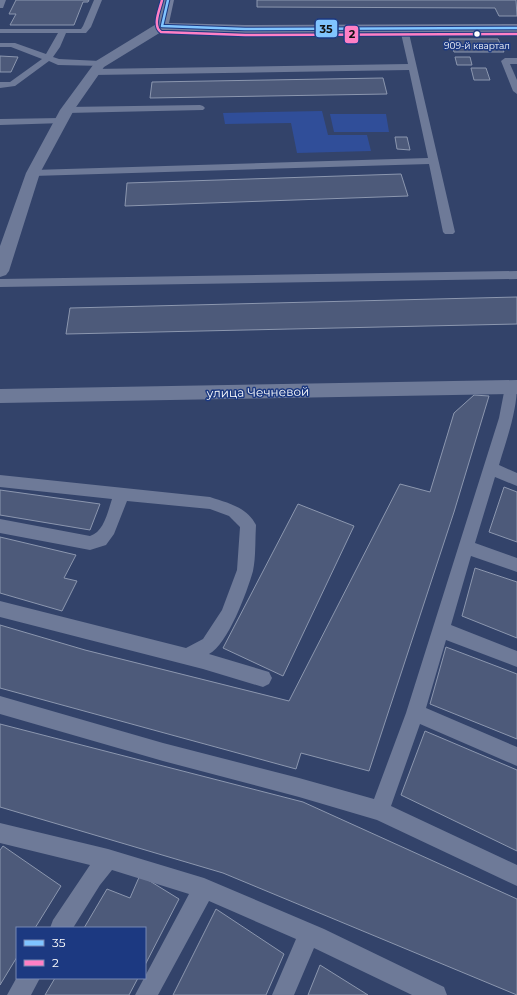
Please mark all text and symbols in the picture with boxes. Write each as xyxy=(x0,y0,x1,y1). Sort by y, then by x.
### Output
line badge: 35 xyxy=(315,19,338,38)
text: 35 xyxy=(319,22,333,36)
line badge: 2 xyxy=(344,25,359,44)
text: 2 xyxy=(349,27,356,41)
marker: 909-й квартал xyxy=(472,29,482,39)
place label: 909-й квартал xyxy=(444,40,510,51)
street label: улица Чечневой xyxy=(206,384,309,400)
legend xyxy=(16,927,146,979)
text: 35 xyxy=(52,935,66,950)
text: 2 xyxy=(52,955,59,970)

